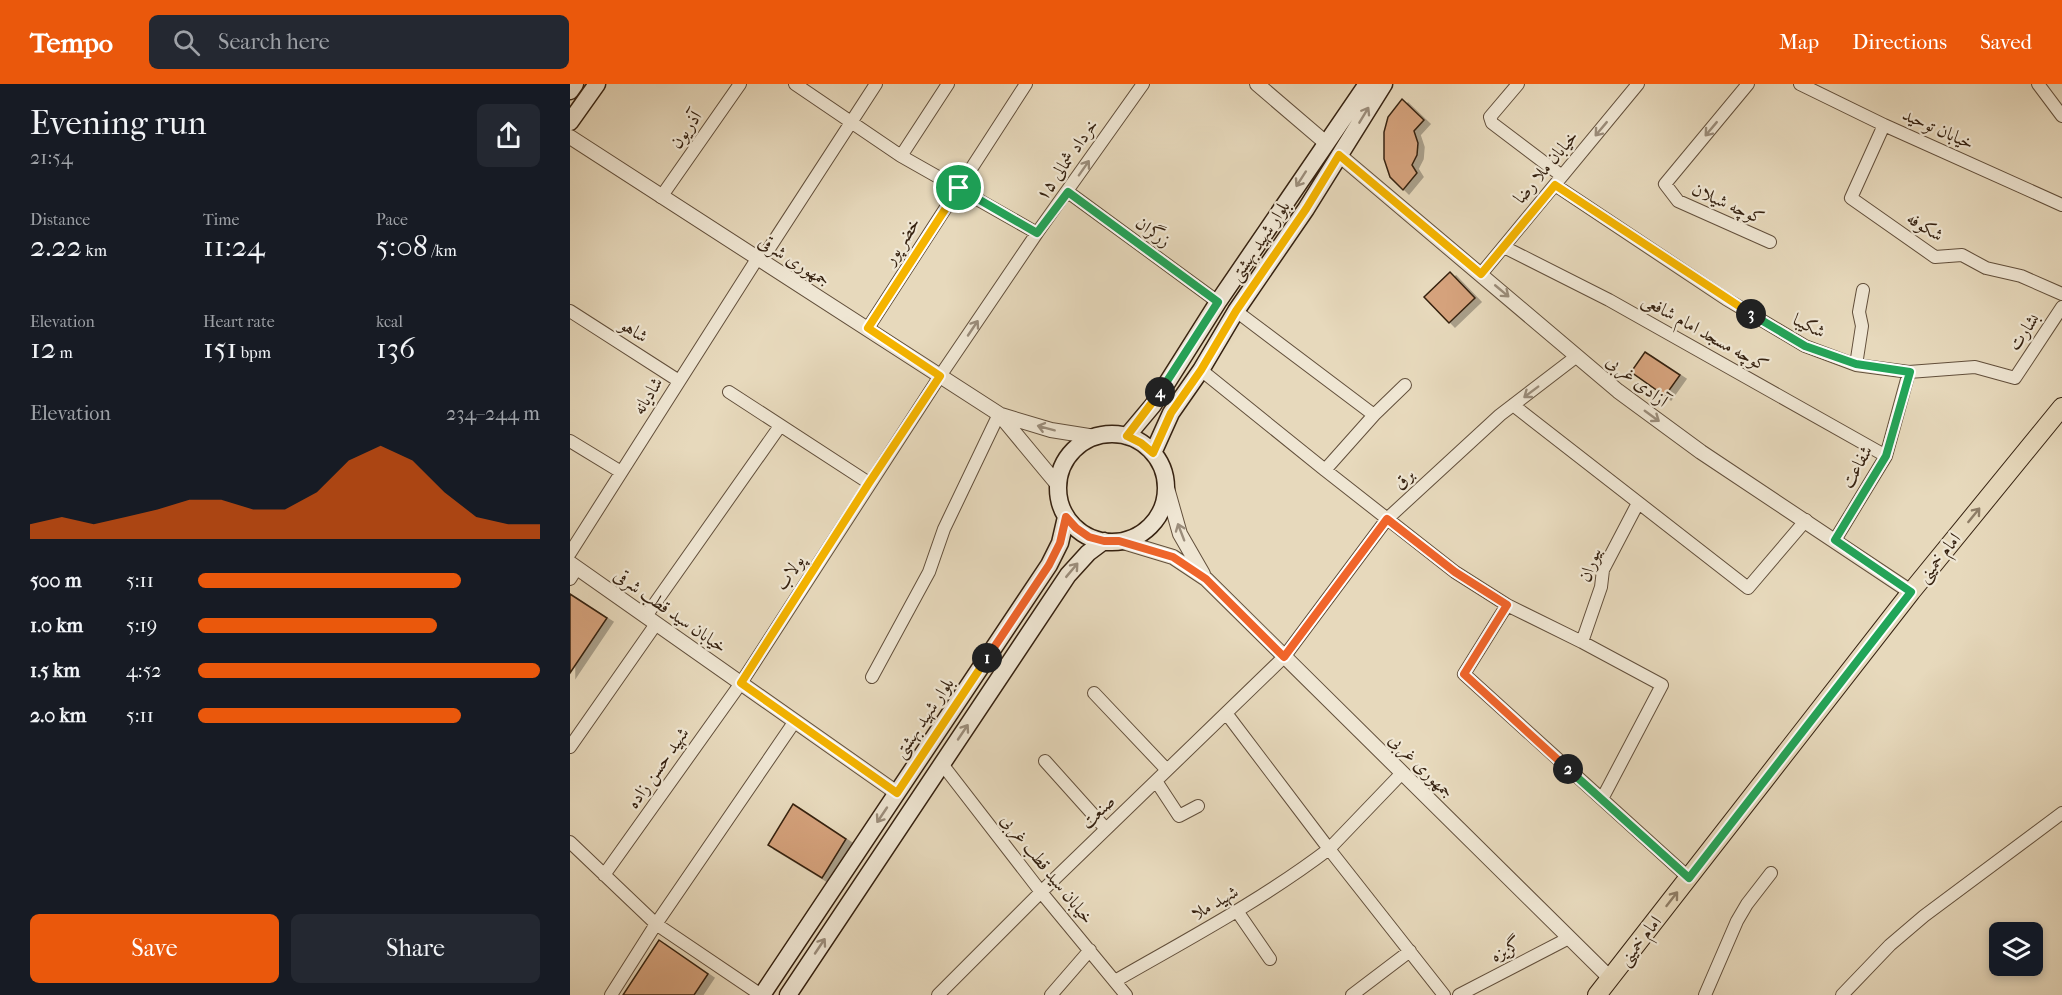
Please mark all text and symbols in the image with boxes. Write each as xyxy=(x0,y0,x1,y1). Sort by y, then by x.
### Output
search box xyxy=(149,15,569,69)
text: Tempo xyxy=(30,26,113,59)
icon: search xyxy=(170,26,203,59)
text: Search here xyxy=(218,29,330,55)
text: Map xyxy=(1779,30,1819,54)
text: Directions xyxy=(1852,30,1947,54)
text: Saved xyxy=(1980,30,2032,54)
text: Evening run xyxy=(30,104,207,143)
button: share xyxy=(477,104,540,167)
street label: خیابان توحید xyxy=(1899,104,1977,154)
street label: آذریون xyxy=(666,105,708,153)
one-way arrow xyxy=(1358,107,1370,124)
street label: ۱۵ خرداد شمالی xyxy=(1031,115,1103,205)
one-way arrow xyxy=(1594,121,1608,136)
one-way arrow xyxy=(1704,121,1718,136)
street label: خیابان ملا رضا xyxy=(1509,126,1583,208)
text: 21:54 xyxy=(30,146,73,169)
one-way arrow xyxy=(1078,160,1090,177)
pin xyxy=(933,162,984,213)
icon: arrive xyxy=(942,171,975,204)
one-way arrow xyxy=(1295,171,1307,187)
street label: کوچه شیلان xyxy=(1688,179,1767,231)
street label: بلوار شهید بهشتی xyxy=(1225,197,1296,286)
street label: شکوفه xyxy=(1903,208,1947,246)
text: Distance xyxy=(30,210,90,229)
text: Time xyxy=(203,210,239,229)
text: Pace xyxy=(376,210,408,229)
street label: زرگران xyxy=(1131,211,1176,252)
street label: خضر پور xyxy=(878,214,927,271)
text: 2.22 xyxy=(30,229,82,264)
text: 11:24 xyxy=(203,229,265,264)
text: 5:08 xyxy=(376,229,428,264)
street label: جمهوری شرقی xyxy=(754,231,834,292)
text: km xyxy=(82,241,107,260)
text: /km xyxy=(428,241,457,260)
one-way arrow xyxy=(1494,284,1509,298)
street label: کوچه مسجد امام شافعی xyxy=(1636,290,1772,381)
pin: 3 xyxy=(1736,299,1766,329)
text: 3 xyxy=(1748,304,1754,323)
street label: شکیبا xyxy=(1789,309,1829,343)
street label: بشارت xyxy=(2004,309,2044,355)
text: Elevation xyxy=(30,312,95,331)
text: Heart rate xyxy=(203,312,275,331)
text: kcal xyxy=(376,312,403,331)
street label: شاهو xyxy=(615,313,652,348)
one-way arrow xyxy=(967,320,979,337)
text: 12 xyxy=(30,331,56,366)
text: 151 xyxy=(203,331,237,366)
text: 136 xyxy=(376,331,415,366)
text: m xyxy=(56,343,73,362)
text: bpm xyxy=(237,343,271,362)
street label: آزادی غربی xyxy=(1601,350,1674,414)
street label: شادیانه xyxy=(628,373,668,419)
pin: 4 xyxy=(1145,377,1175,407)
text: 4 xyxy=(1155,382,1165,401)
one-way arrow xyxy=(1523,385,1539,398)
text: Elevation xyxy=(30,402,111,425)
text: 234–244 m xyxy=(446,402,540,425)
one-way arrow xyxy=(1643,409,1659,422)
one-way arrow xyxy=(1037,422,1056,434)
street label: شفاعت xyxy=(1837,442,1877,492)
street label: برق xyxy=(1389,464,1419,494)
one-way arrow xyxy=(1968,507,1981,523)
one-way arrow xyxy=(1174,523,1185,542)
street label: امام خمینی xyxy=(1913,529,1969,590)
street label: بیوران xyxy=(1574,545,1606,585)
street label: پولاب xyxy=(771,550,812,596)
one-way arrow xyxy=(1066,562,1079,578)
street label: خیابان سید قطب شرقی xyxy=(609,564,730,659)
text: 500 m xyxy=(30,569,82,592)
text: 5:11 xyxy=(126,569,154,592)
text: 1.0 km xyxy=(30,614,83,637)
text: 5:19 xyxy=(126,614,157,637)
pin: 1 xyxy=(972,643,1002,673)
text: 1 xyxy=(984,648,990,667)
text: 1.5 km xyxy=(30,659,80,682)
text: 4:52 xyxy=(126,659,162,682)
street label: بلوار شهید بهشتی xyxy=(889,674,960,763)
text: 2.0 km xyxy=(30,704,86,727)
text: 5:11 xyxy=(126,704,154,727)
street label: شهید حسن زاده xyxy=(622,723,694,813)
one-way arrow xyxy=(957,724,969,740)
street label: جمهوری غربی xyxy=(1383,729,1458,804)
pin: 2 xyxy=(1553,754,1583,784)
text: 2 xyxy=(1564,759,1572,778)
street label: صنعت xyxy=(1077,791,1119,833)
one-way arrow xyxy=(876,807,888,823)
street label: خیابان سید قطب غربی xyxy=(995,810,1098,930)
street label: شهید ملا xyxy=(1188,881,1243,926)
one-way arrow xyxy=(1666,892,1679,908)
street label: امام خمینی xyxy=(1614,912,1670,973)
button: Save xyxy=(30,914,279,983)
button: Share xyxy=(291,914,540,983)
map controls xyxy=(1989,922,2043,976)
button: layers xyxy=(1989,922,2043,976)
street label: گزیزه xyxy=(1486,931,1525,967)
one-way arrow xyxy=(814,939,826,955)

